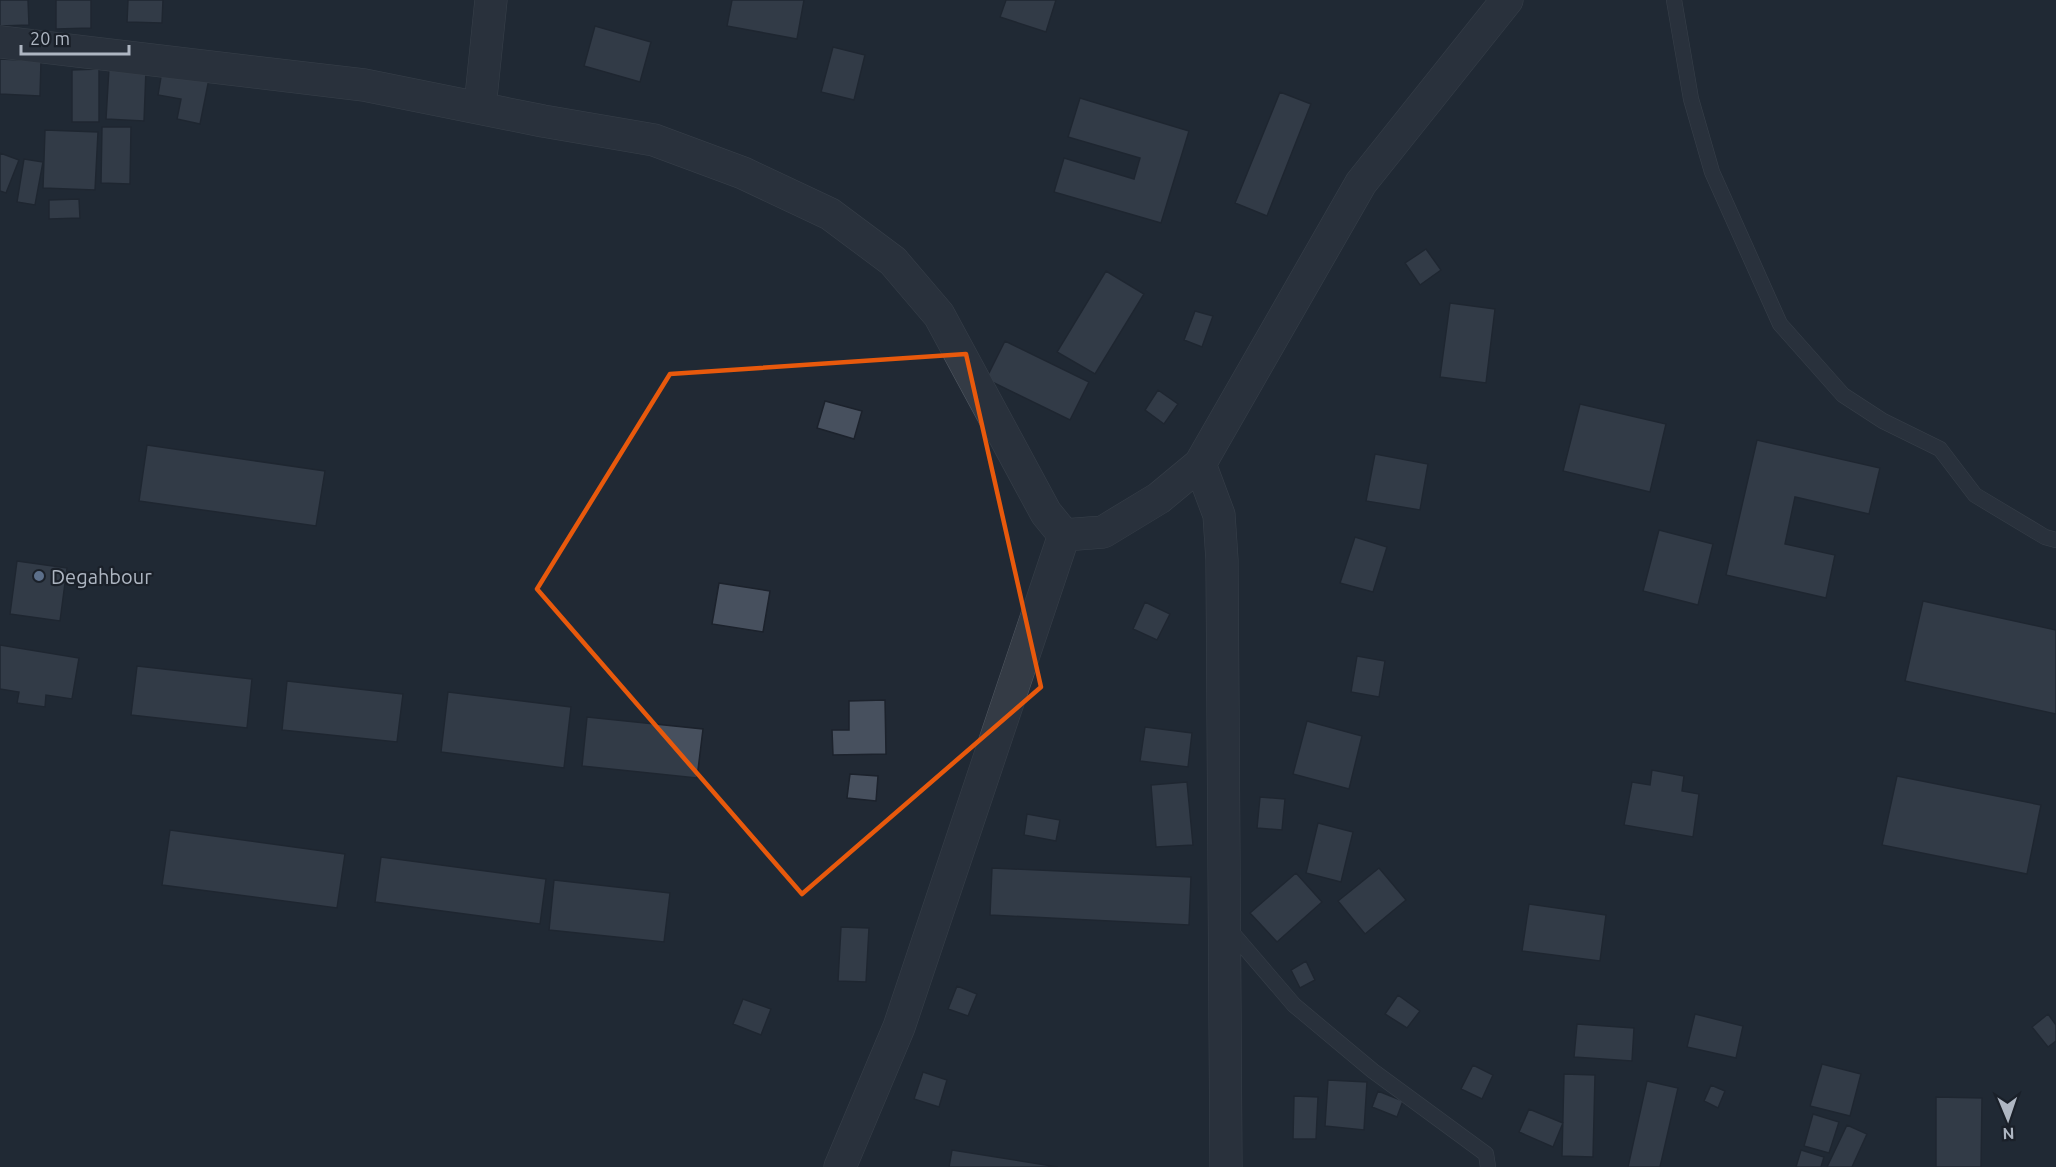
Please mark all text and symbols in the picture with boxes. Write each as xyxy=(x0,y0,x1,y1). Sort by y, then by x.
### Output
scale bar xyxy=(21,18,129,56)
text: 20 m xyxy=(30,28,70,48)
place label: Degahbour xyxy=(51,565,152,588)
marker: Degahbour xyxy=(32,569,46,583)
north arrow xyxy=(1978,1089,2038,1149)
text: N xyxy=(2002,1125,2015,1143)

